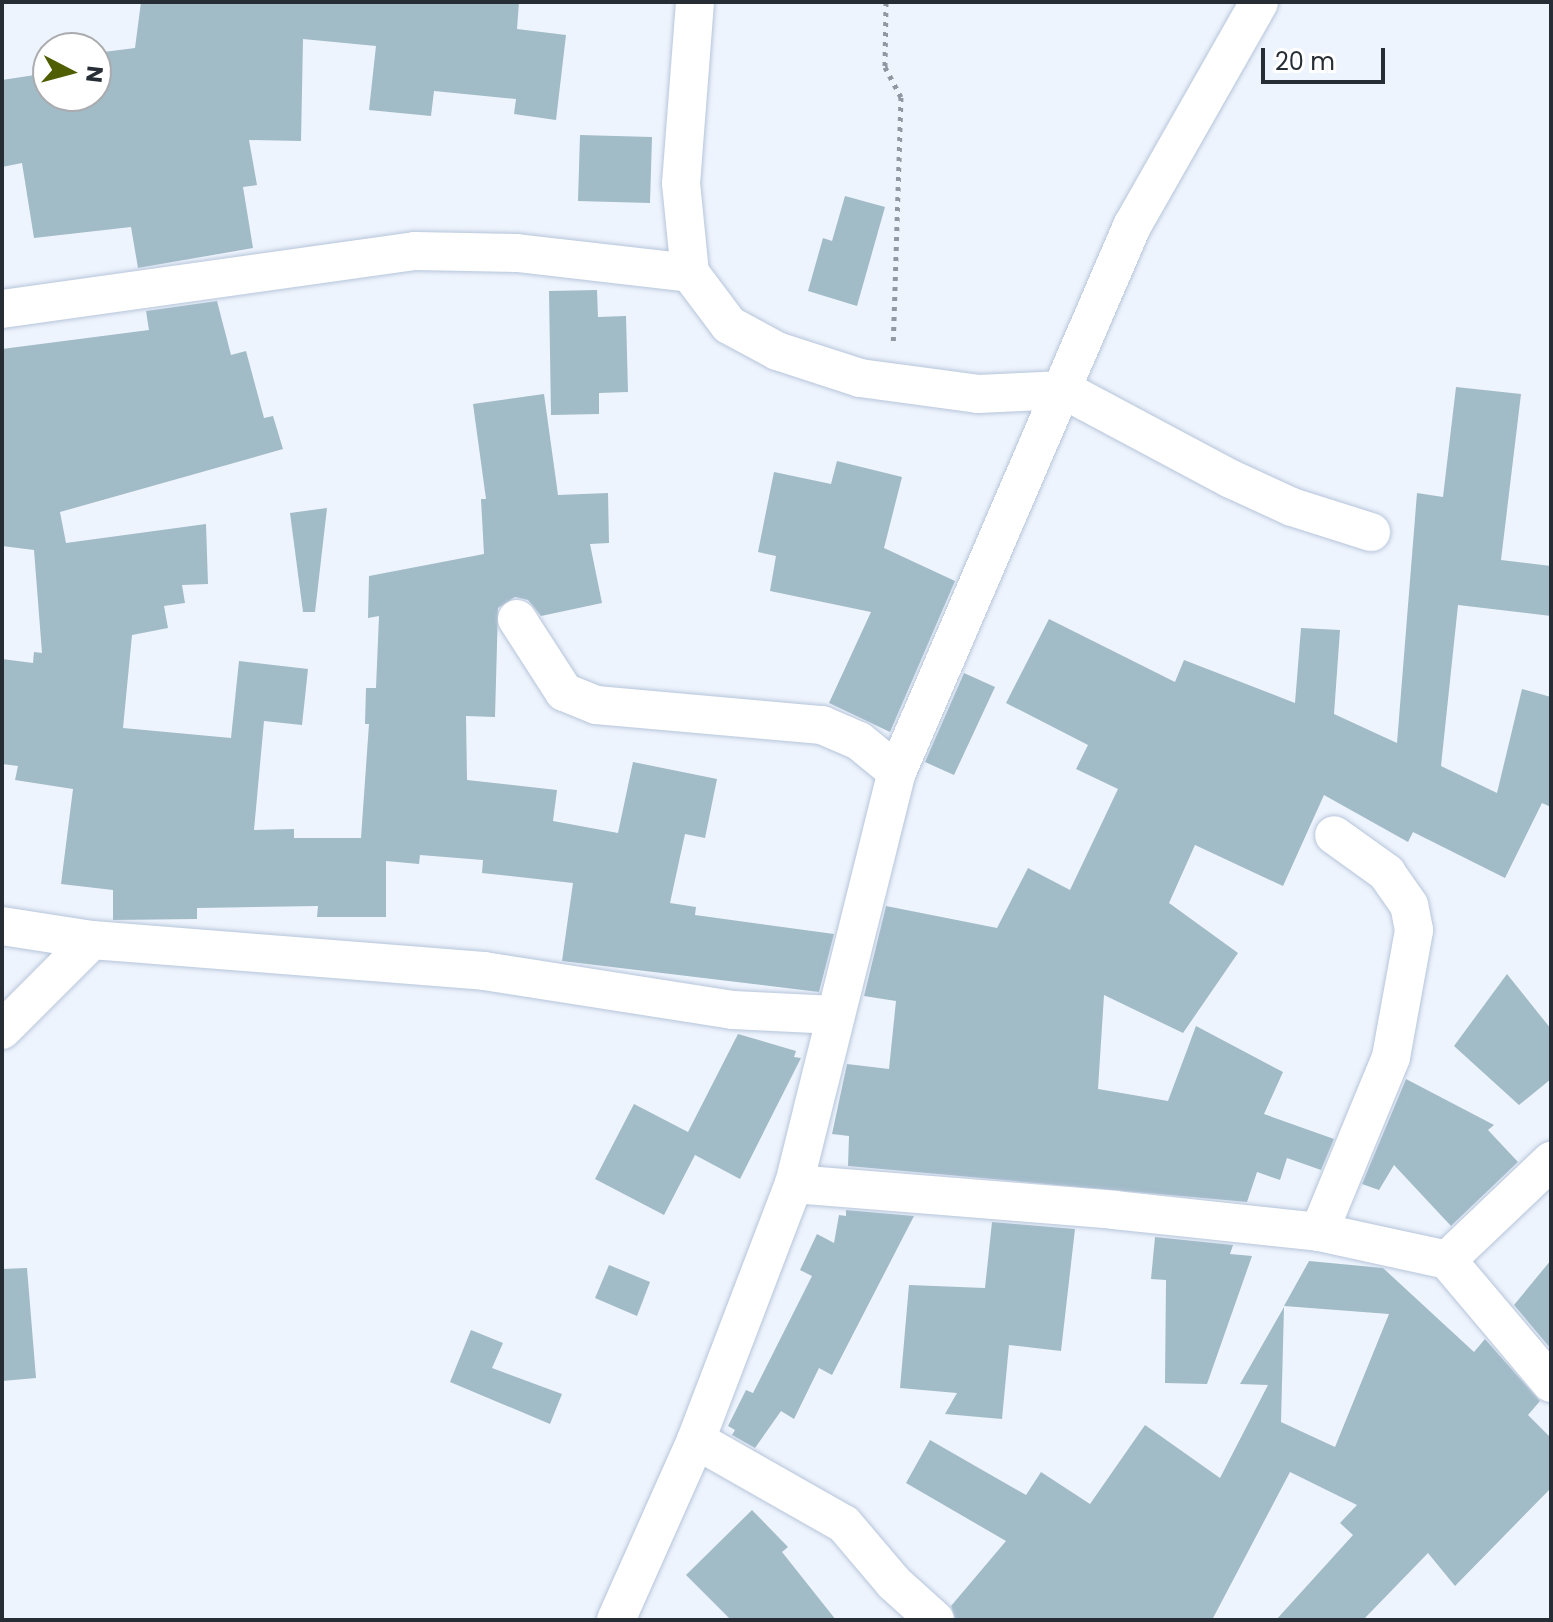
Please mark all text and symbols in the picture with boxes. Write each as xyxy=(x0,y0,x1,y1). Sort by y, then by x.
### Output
north arrow xyxy=(32,32,112,112)
scale bar xyxy=(1265,32,1389,82)
text: 20 m xyxy=(1275,45,1335,78)
text: N xyxy=(78,64,111,84)

